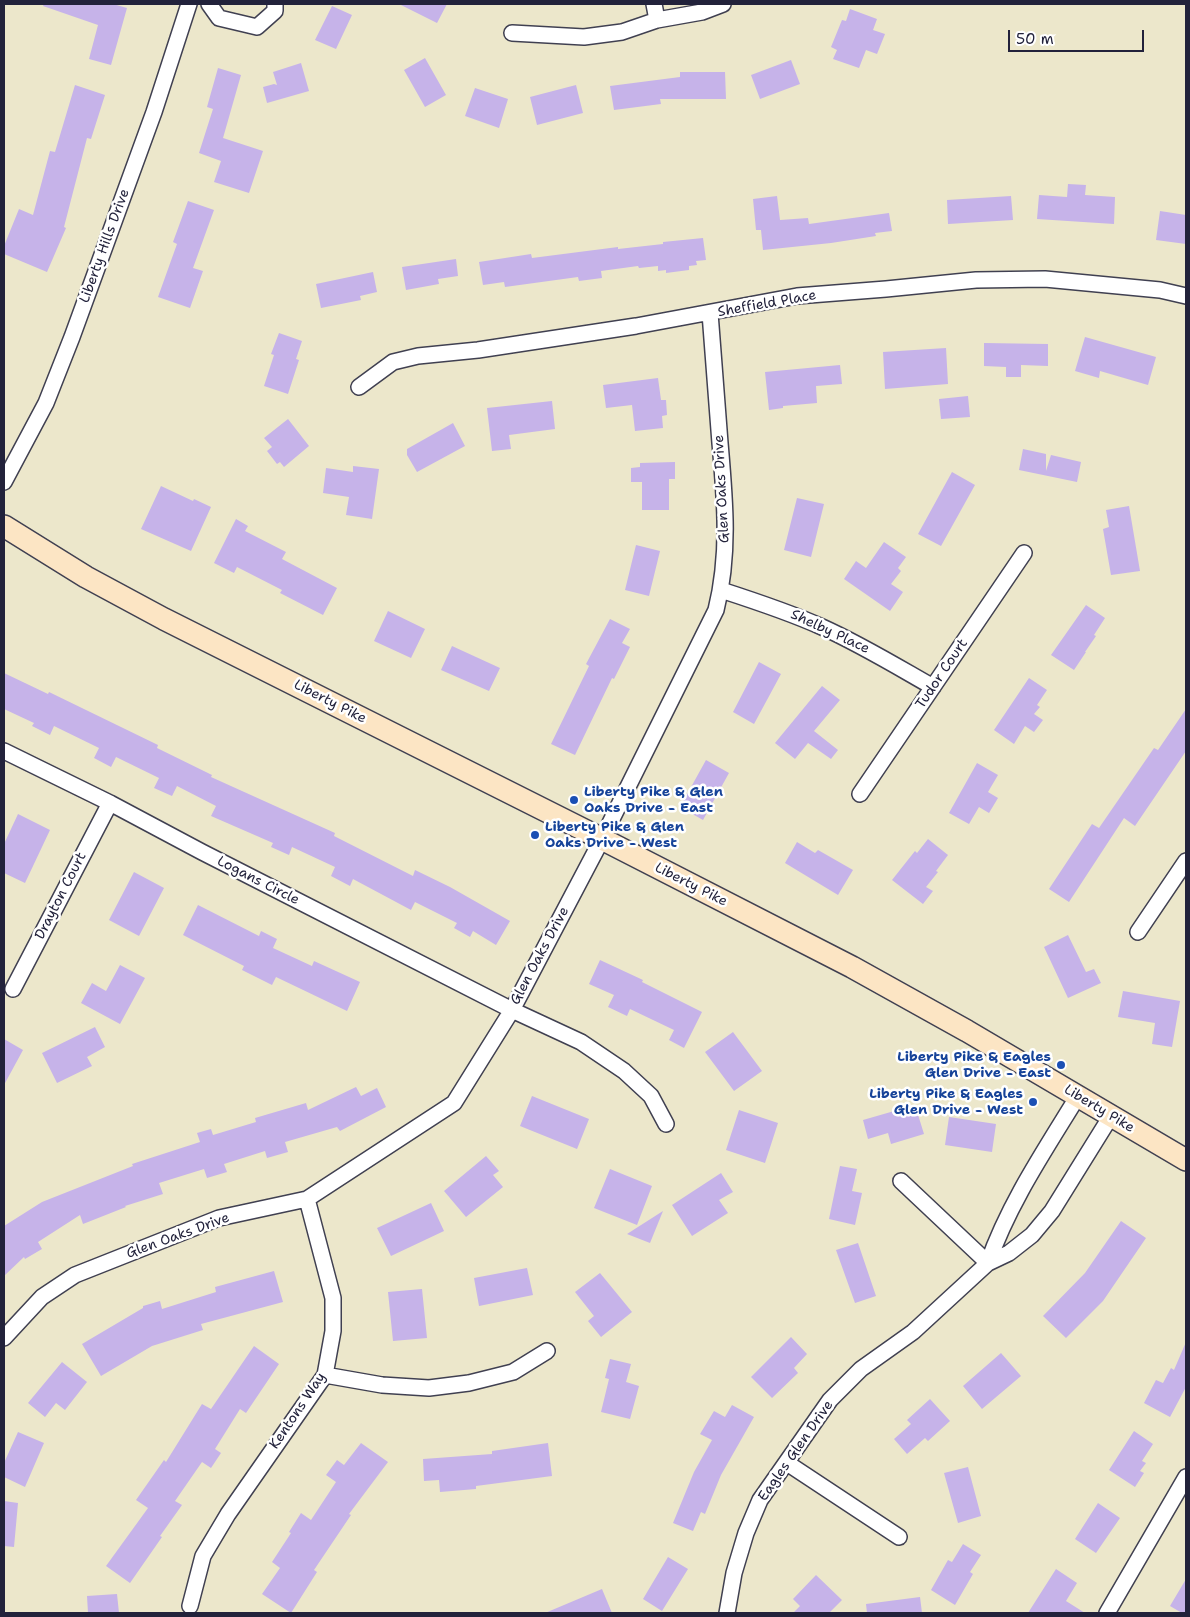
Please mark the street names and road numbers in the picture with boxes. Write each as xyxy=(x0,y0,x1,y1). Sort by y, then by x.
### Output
street label: Liberty Hills Drive xyxy=(77,187,133,305)
street label: Sheffield Place xyxy=(716,287,818,321)
street label: Glen Oaks Drive xyxy=(711,434,733,544)
street label: Shelby Place xyxy=(788,606,872,658)
street label: Tudor Court xyxy=(913,636,971,712)
street label: Liberty Pike xyxy=(291,677,369,727)
street label: Drayton Court xyxy=(32,850,90,942)
street label: Logans Circle xyxy=(214,853,302,909)
street label: Liberty Pike xyxy=(652,860,730,910)
street label: Glen Oaks Drive xyxy=(507,904,573,1008)
street label: Liberty Pike xyxy=(1061,1081,1137,1137)
street label: Glen Oaks Drive xyxy=(124,1210,232,1262)
street label: Kentons Way xyxy=(266,1370,330,1452)
street label: Eagles Glen Drive xyxy=(755,1397,837,1505)

